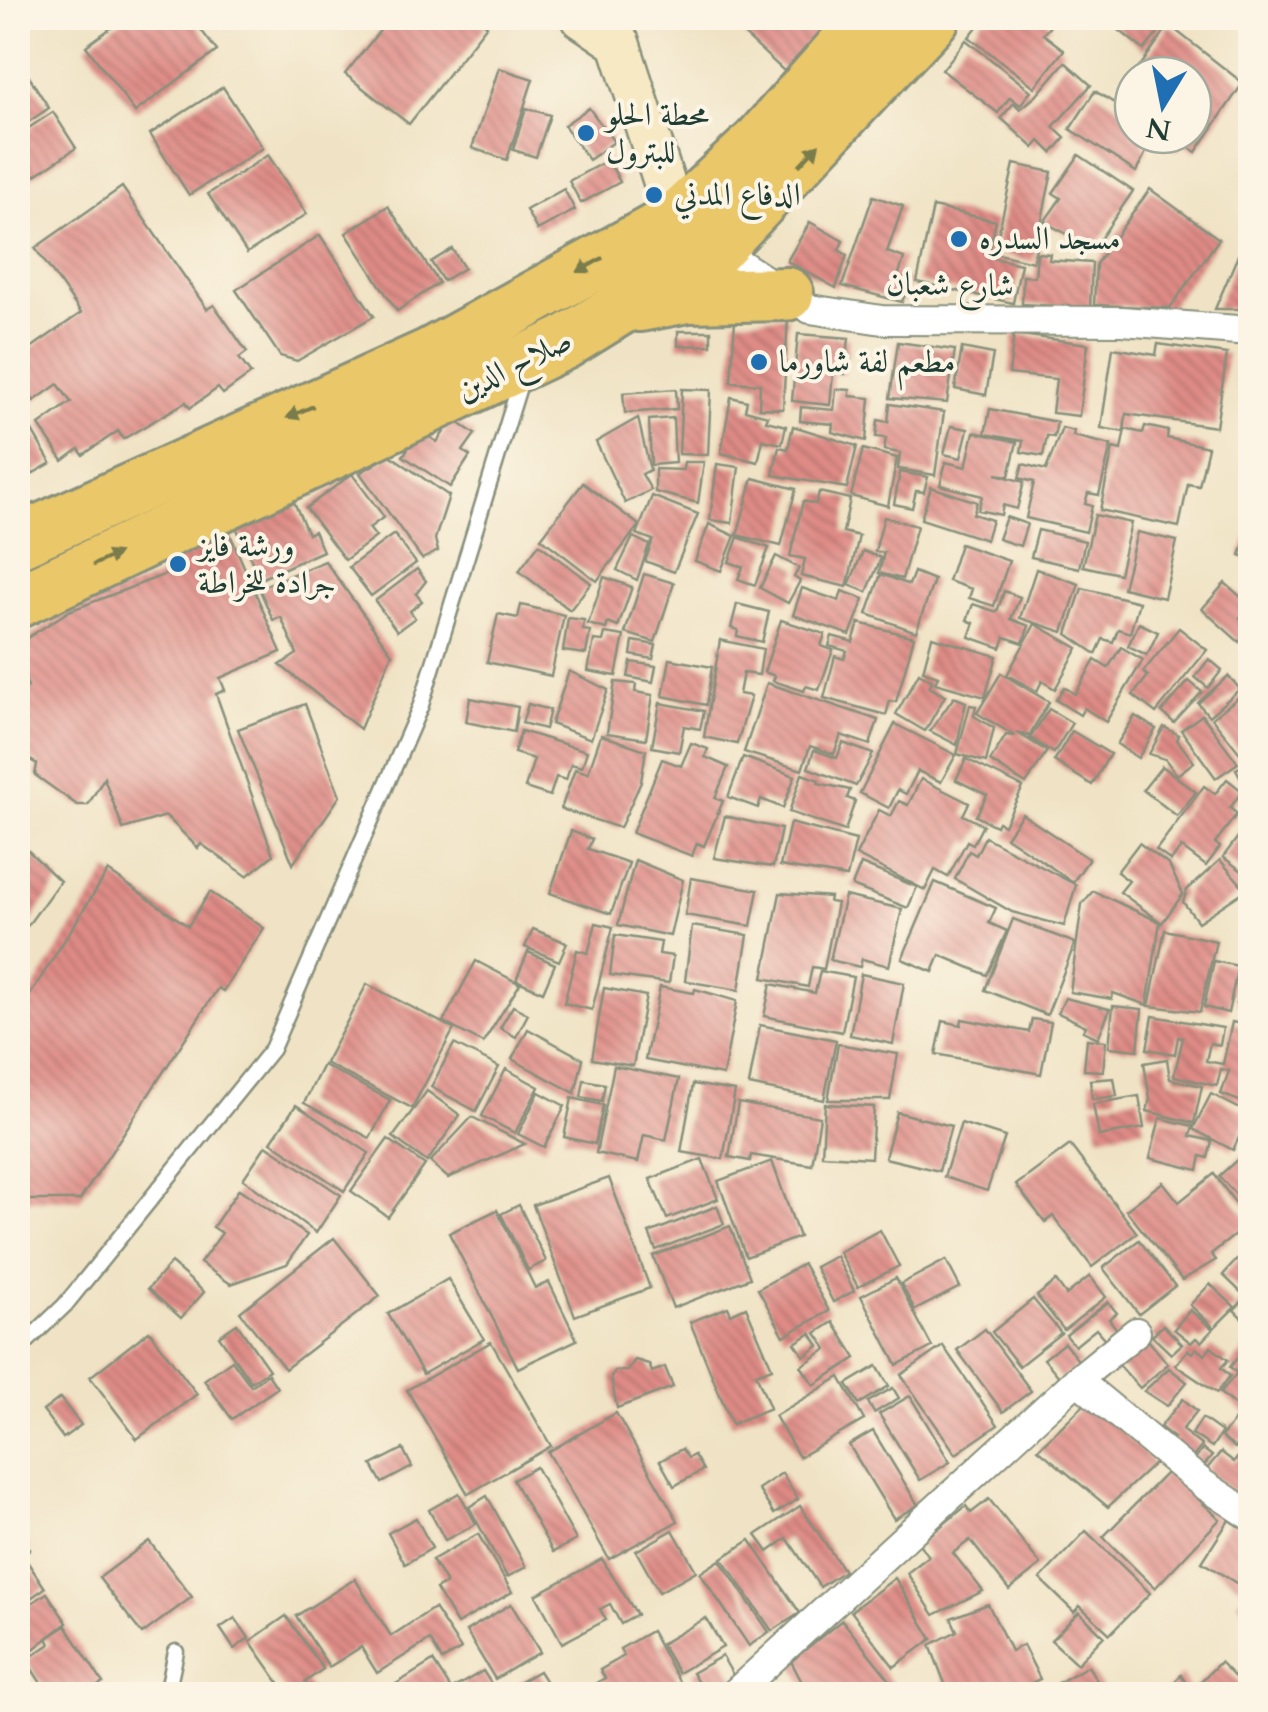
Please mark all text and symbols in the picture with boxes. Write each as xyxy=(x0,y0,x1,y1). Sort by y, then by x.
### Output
north arrow xyxy=(1113,55,1213,155)
place label: محطة الحلو للبترول xyxy=(603,93,709,174)
text: N xyxy=(1144,108,1174,149)
marker: محطة الحلو للبترول xyxy=(575,122,597,144)
one-way arrow xyxy=(797,143,819,168)
place label: الدفاع المدني xyxy=(674,173,801,221)
marker: الدفاع المدني xyxy=(643,184,665,206)
place label: مسجد السدره xyxy=(979,217,1121,261)
marker: مسجد السدره xyxy=(948,228,970,250)
one-way arrow xyxy=(576,256,604,274)
street label: شارع شعبان xyxy=(886,262,1014,312)
street label: صلاح الدين xyxy=(449,318,582,416)
place label: مطعم لفة شاورما xyxy=(779,340,955,391)
marker: مطعم لفة شاورما xyxy=(748,351,770,373)
one-way arrow xyxy=(285,404,315,420)
place label: ورشة فايز جرادة للخراطة xyxy=(195,524,336,605)
one-way arrow xyxy=(91,550,120,567)
marker: ورشة فايز جرادة للخراطة xyxy=(167,553,189,575)

